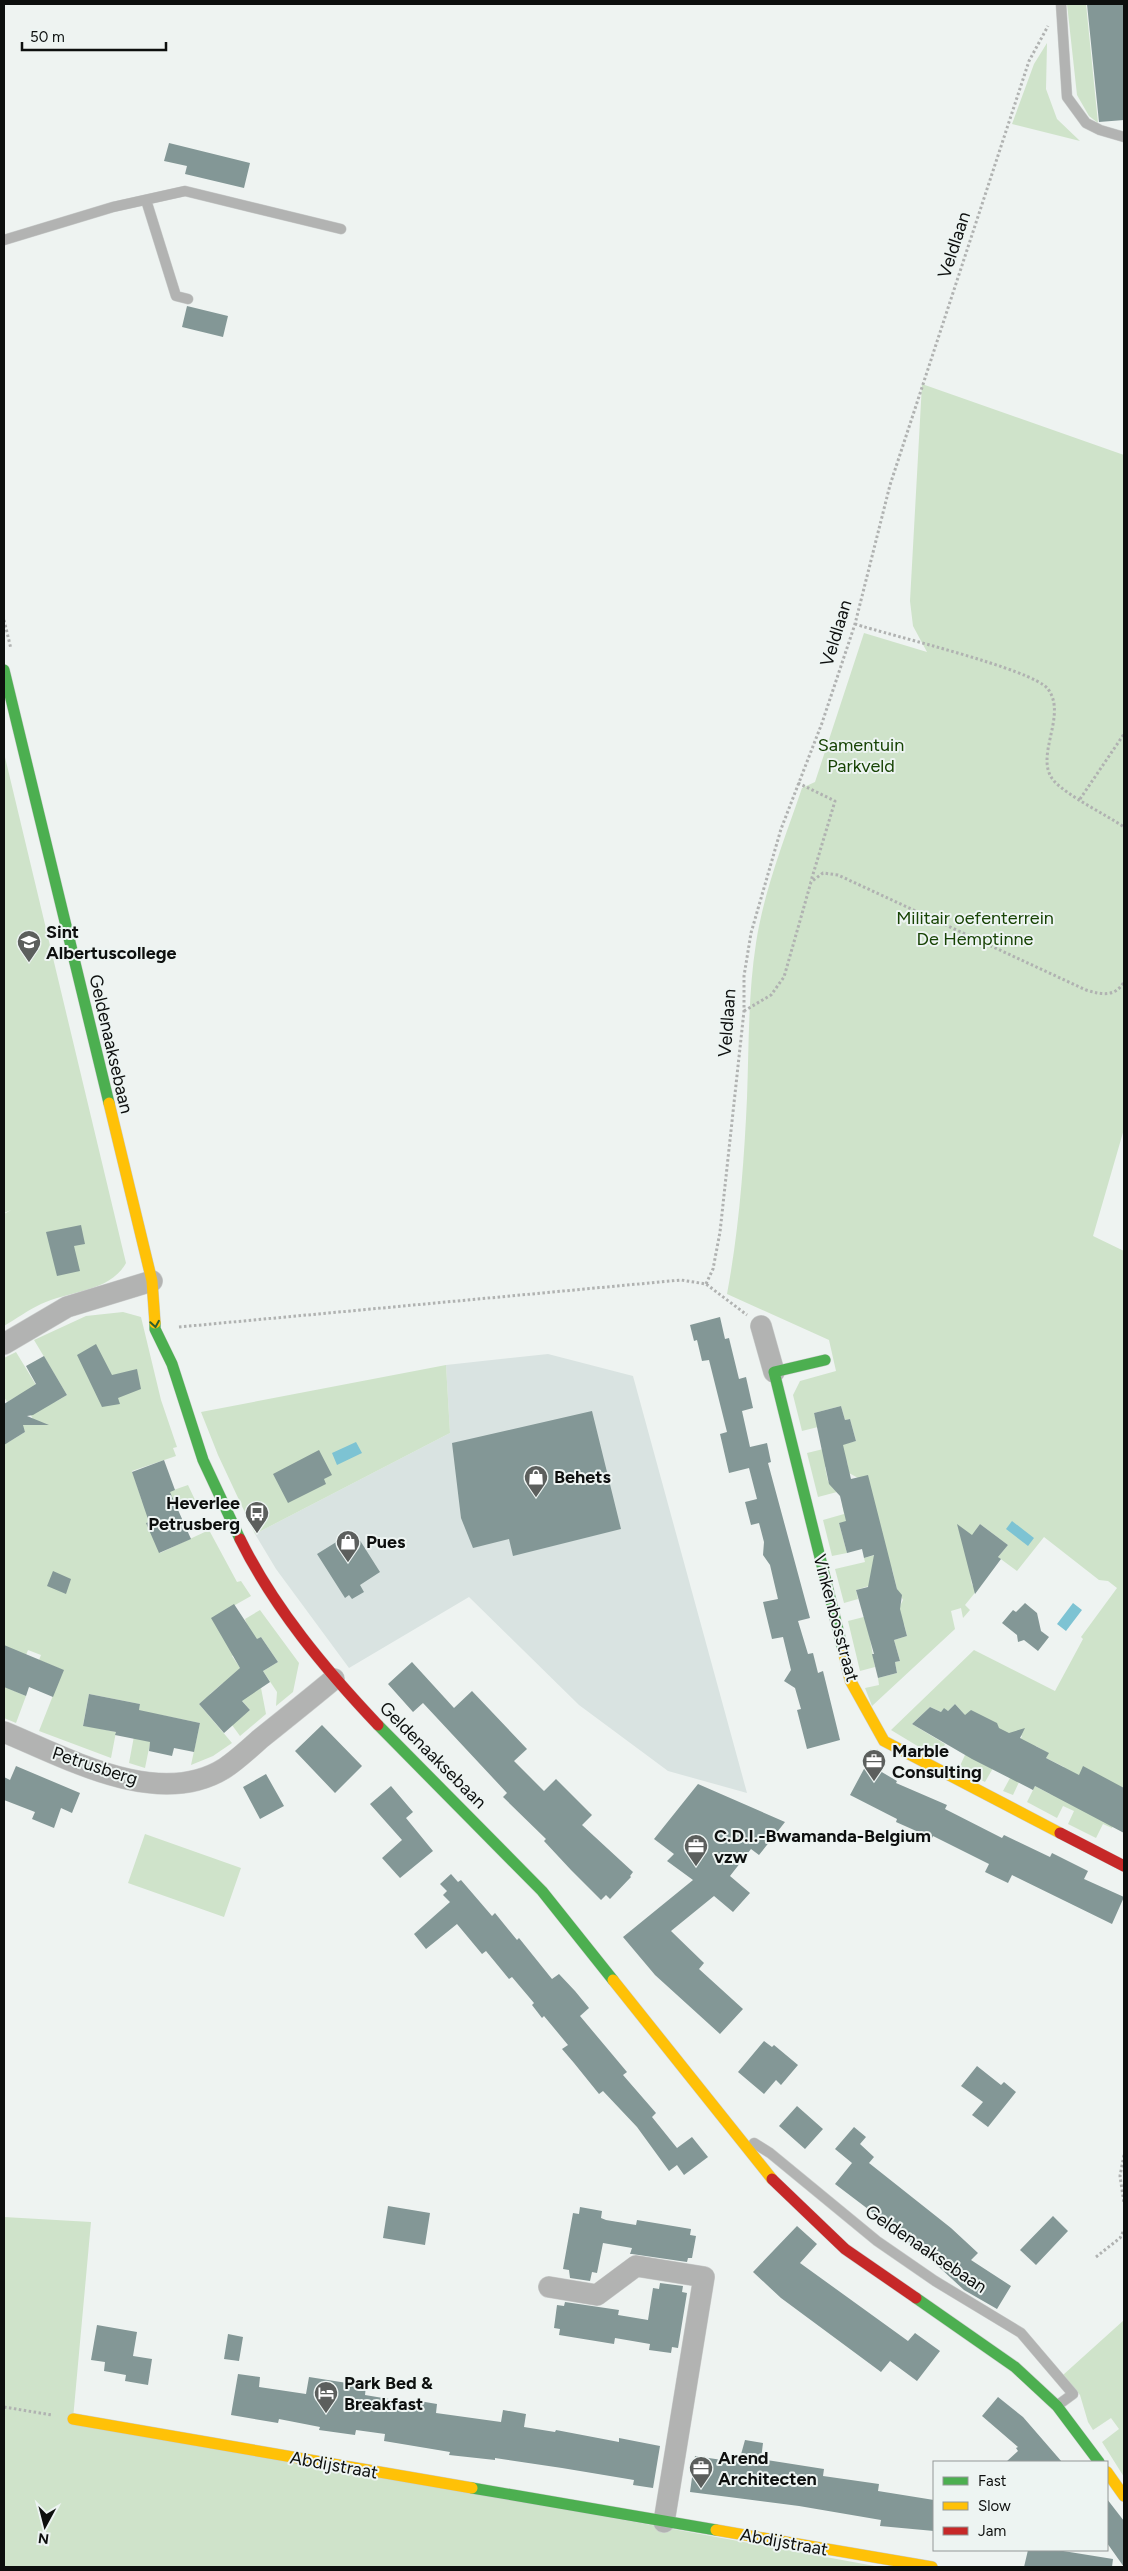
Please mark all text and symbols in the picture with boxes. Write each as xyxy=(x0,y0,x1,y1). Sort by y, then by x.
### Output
scale bar xyxy=(22,20,166,52)
text: 50 m xyxy=(30,28,65,46)
street label: Veldlaan xyxy=(933,209,975,281)
street label: Veldlaan xyxy=(815,597,857,669)
park label: Samentuin Parkveld xyxy=(818,734,904,777)
park label: Militair oefenterrein De Hemptinne xyxy=(896,907,1054,950)
place label: Sint Albertuscollege xyxy=(46,921,177,964)
school or university icon: Sint Albertuscollege xyxy=(16,929,42,963)
street label: Geldenaaksebaan xyxy=(84,972,138,1116)
street label: Veldlaan xyxy=(714,988,740,1058)
one-way arrow xyxy=(150,1320,160,1329)
shop icon: Behets xyxy=(523,1464,549,1498)
place label: Behets xyxy=(554,1466,611,1488)
place label: Heverlee Petrusberg xyxy=(148,1492,240,1535)
bus stop icon: Heverlee Petrusberg xyxy=(244,1500,270,1534)
shop icon: Pues xyxy=(335,1529,361,1563)
place label: Pues xyxy=(366,1531,406,1553)
street label: Vinkenbosstraat xyxy=(808,1552,864,1684)
street label: Geldenaaksebaan xyxy=(375,1697,491,1813)
place label: Marble Consulting xyxy=(892,1740,982,1783)
street label: Petrusberg xyxy=(50,1742,140,1790)
office icon: Marble Consulting xyxy=(861,1748,887,1782)
place label: C.D.I.-Bwamanda-Belgium vzw xyxy=(714,1825,931,1868)
office icon: C.D.I.-Bwamanda-Belgium vzw xyxy=(683,1833,709,1867)
street label: Geldenaaksebaan xyxy=(861,2200,991,2298)
place label: Park Bed & Breakfast xyxy=(344,2372,433,2415)
hotel icon: Park Bed & Breakfast xyxy=(313,2380,339,2414)
street label: Abdijstraat xyxy=(288,2446,380,2484)
place label: Arend Architecten xyxy=(718,2447,817,2490)
office icon: Arend Architecten xyxy=(688,2455,714,2489)
legend xyxy=(933,2461,1108,2551)
text: Fast xyxy=(978,2472,1007,2490)
text: Slow xyxy=(978,2497,1011,2515)
north arrow xyxy=(20,2501,70,2551)
text: Jam xyxy=(978,2522,1006,2540)
street label: Abdijstraat xyxy=(738,2523,830,2561)
text: N xyxy=(37,2529,50,2548)

